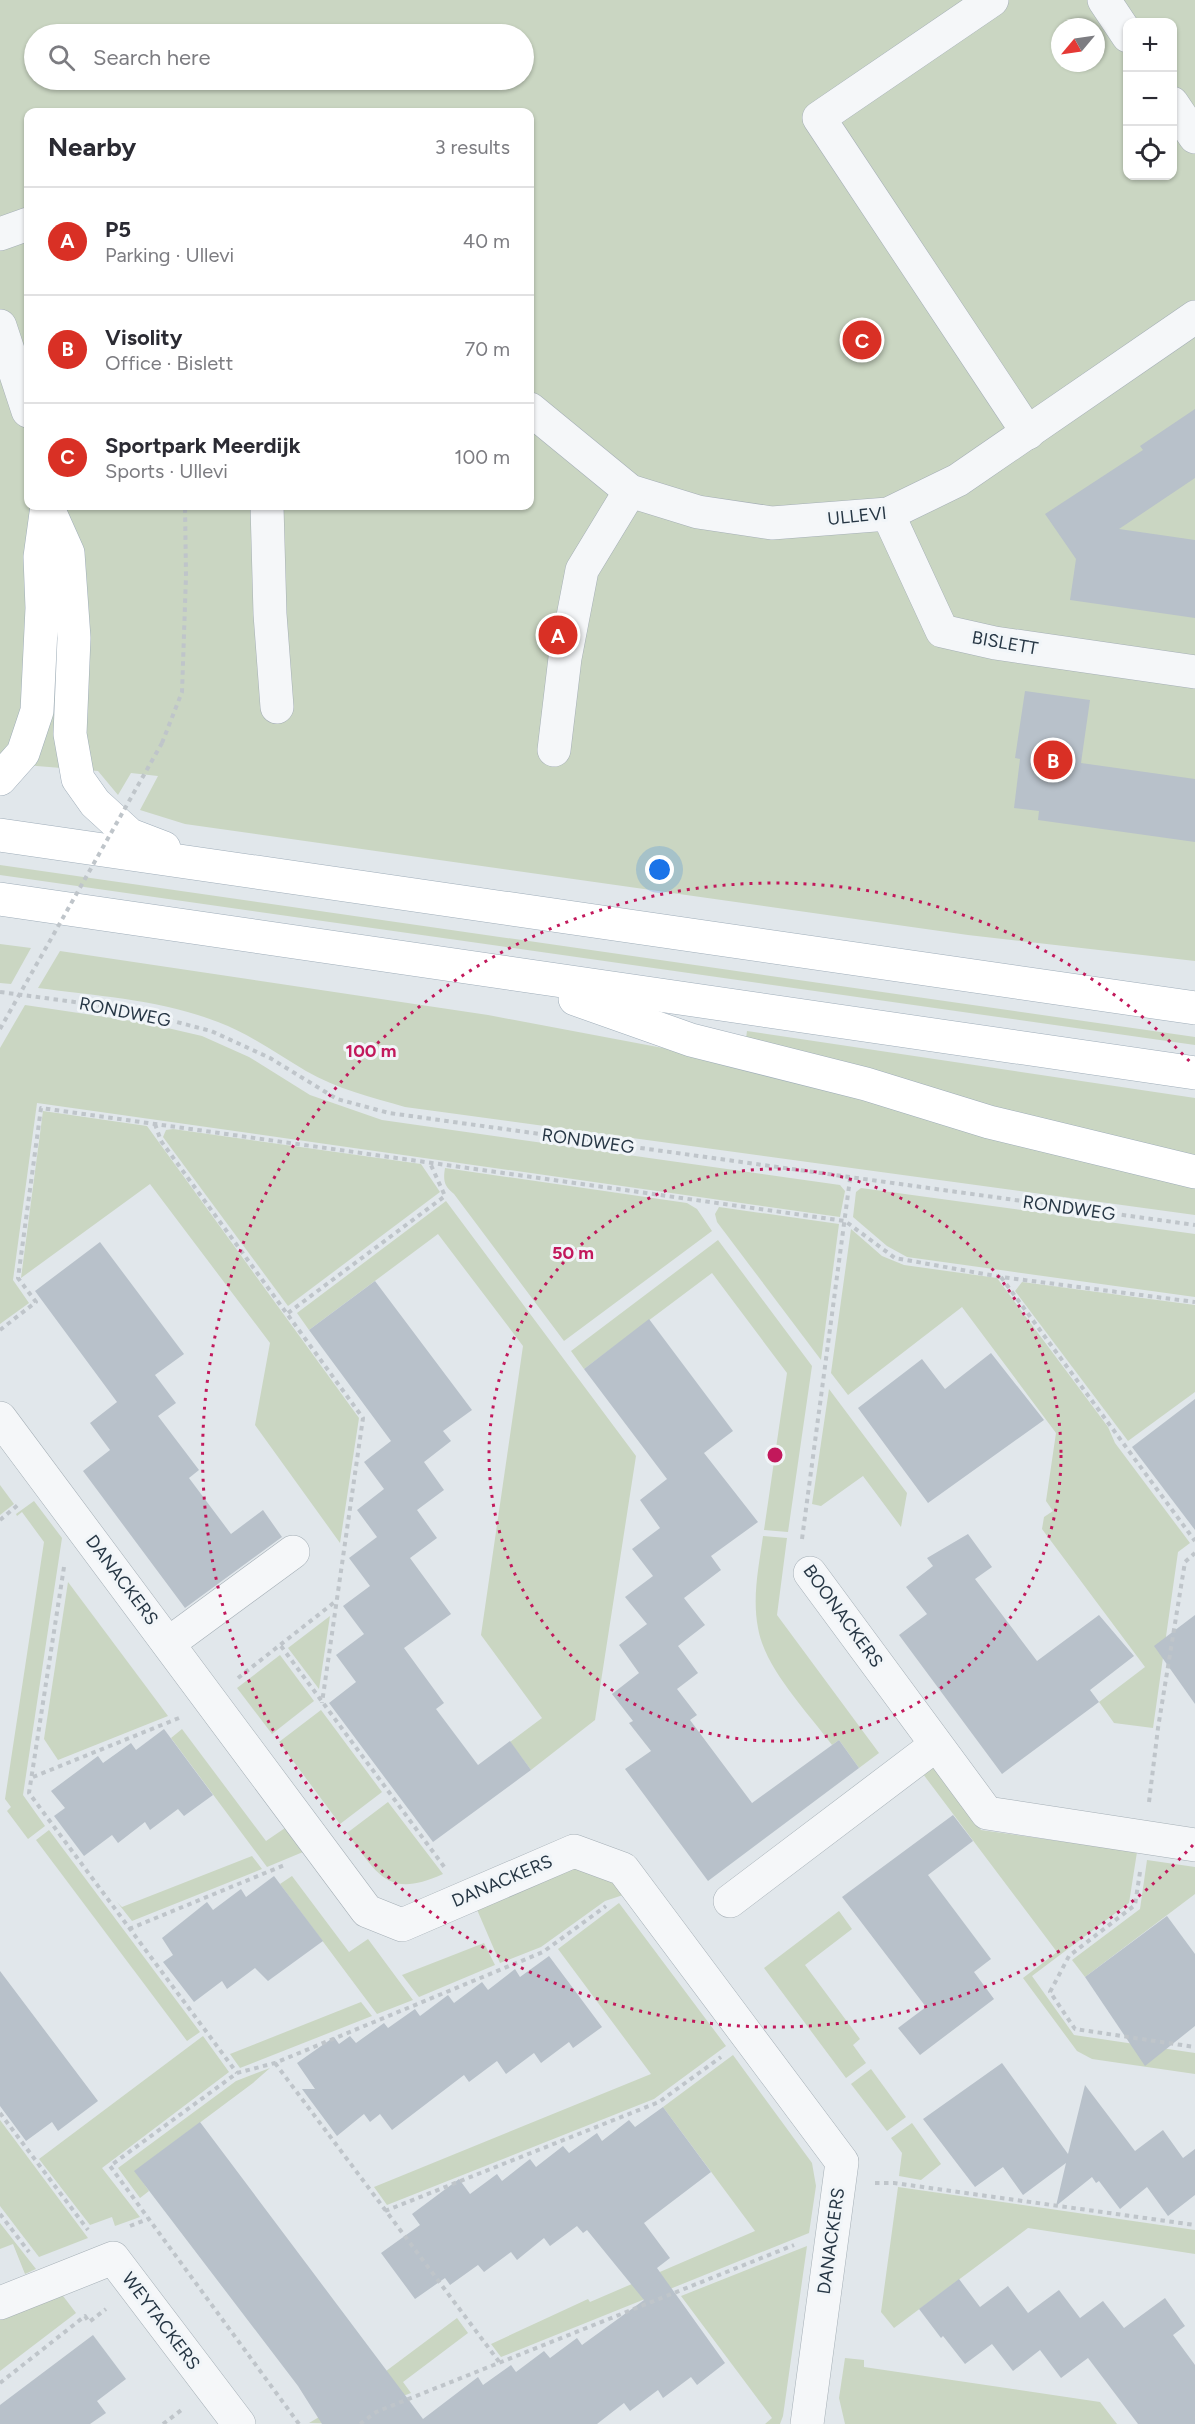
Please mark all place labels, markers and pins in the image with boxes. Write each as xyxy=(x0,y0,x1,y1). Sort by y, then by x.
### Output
pin: C xyxy=(842,318,882,362)
pin: A xyxy=(538,612,578,658)
pin: B xyxy=(1034,738,1072,783)
centre of rings xyxy=(765,1445,785,1465)

